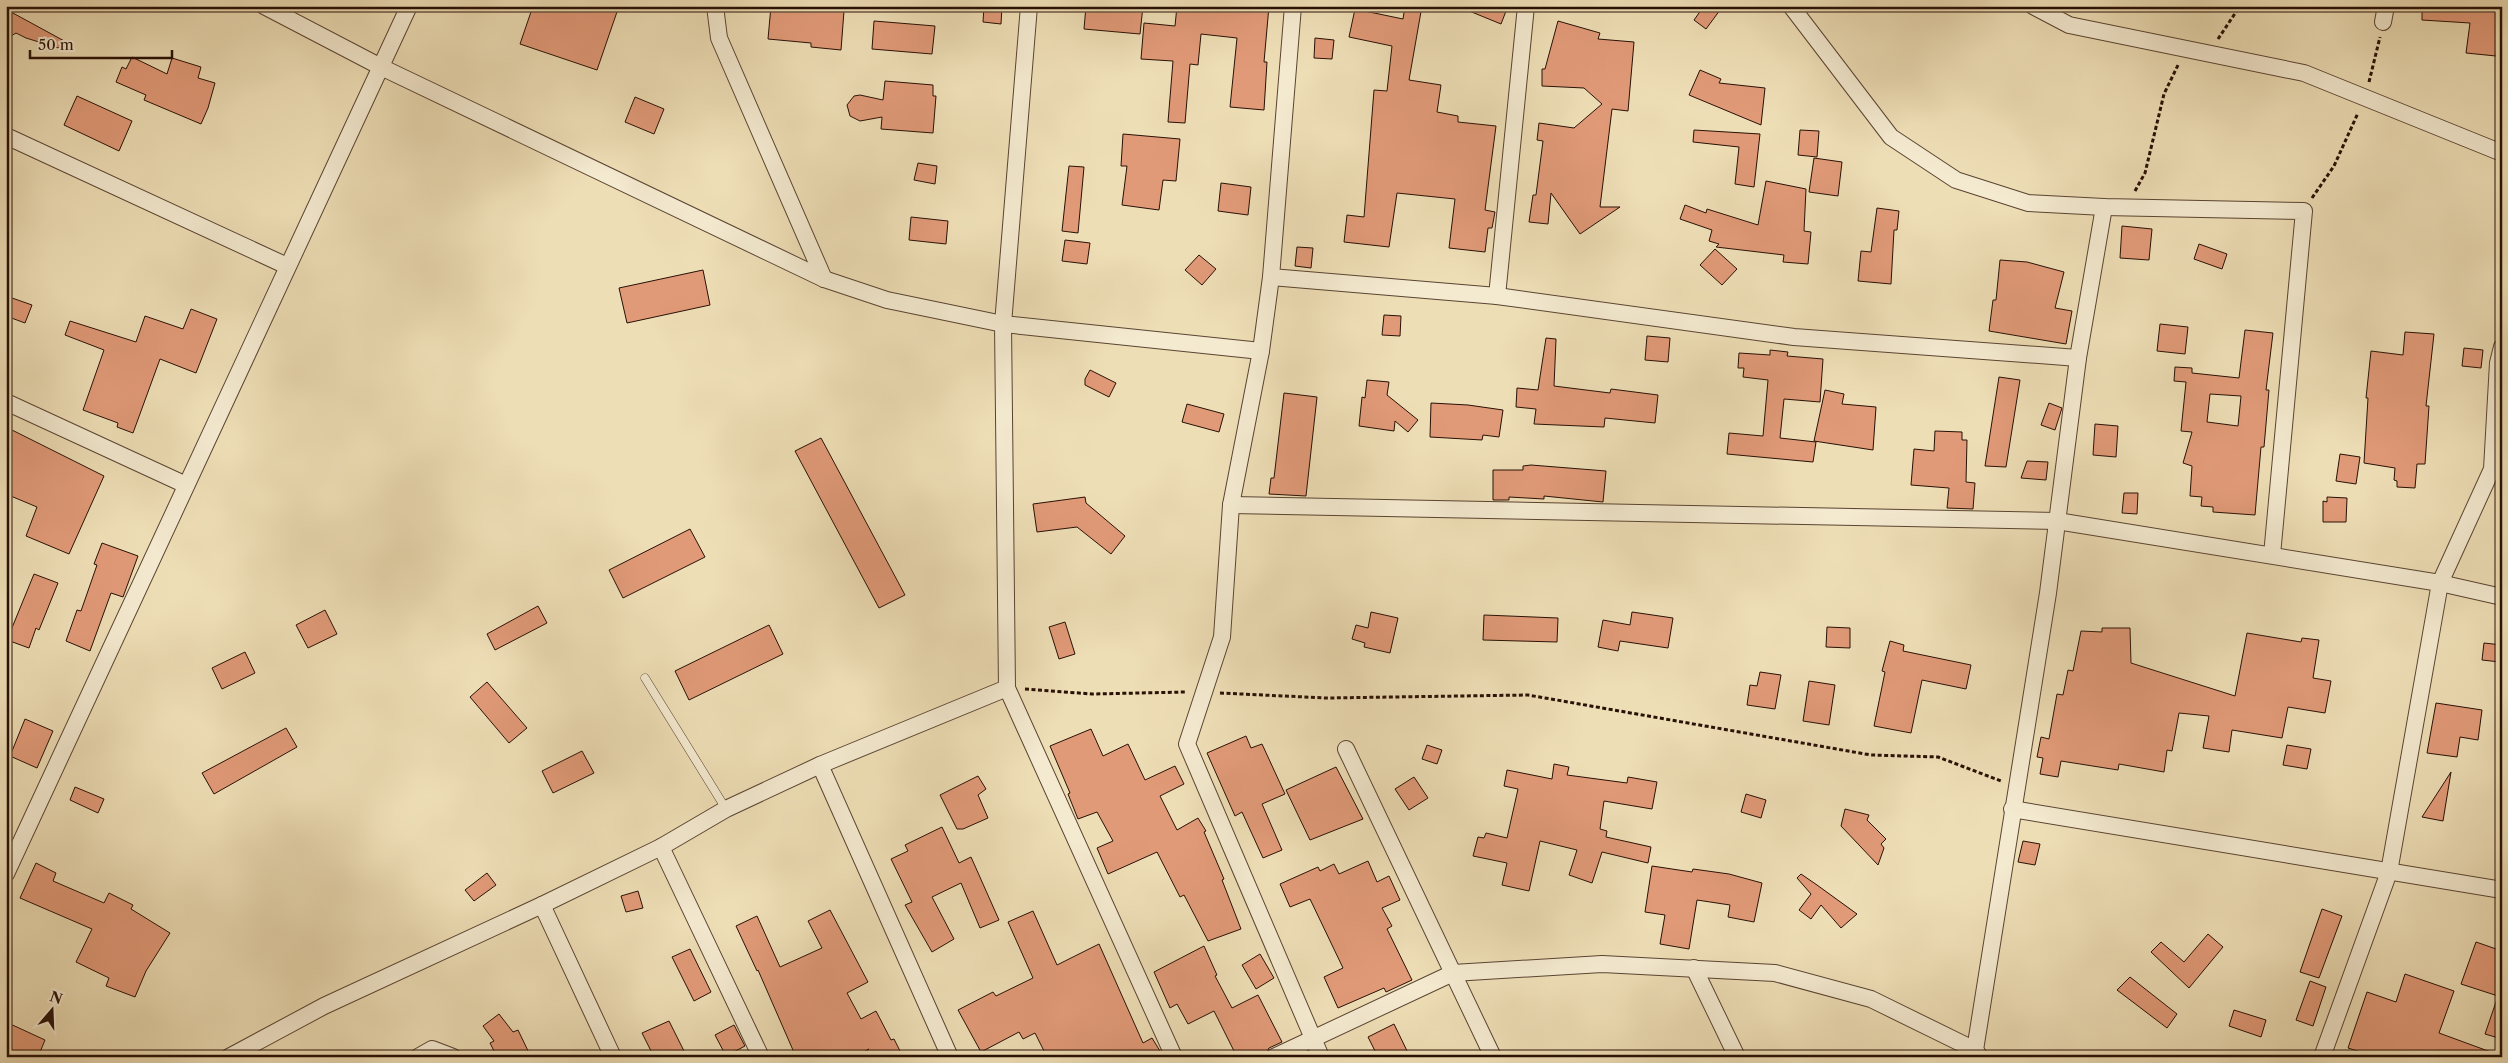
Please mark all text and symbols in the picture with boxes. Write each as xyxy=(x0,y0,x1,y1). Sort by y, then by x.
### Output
scale bar xyxy=(30,28,172,60)
text: 50 m xyxy=(38,35,74,54)
north arrow xyxy=(28,986,78,1036)
text: N xyxy=(48,987,65,1008)

